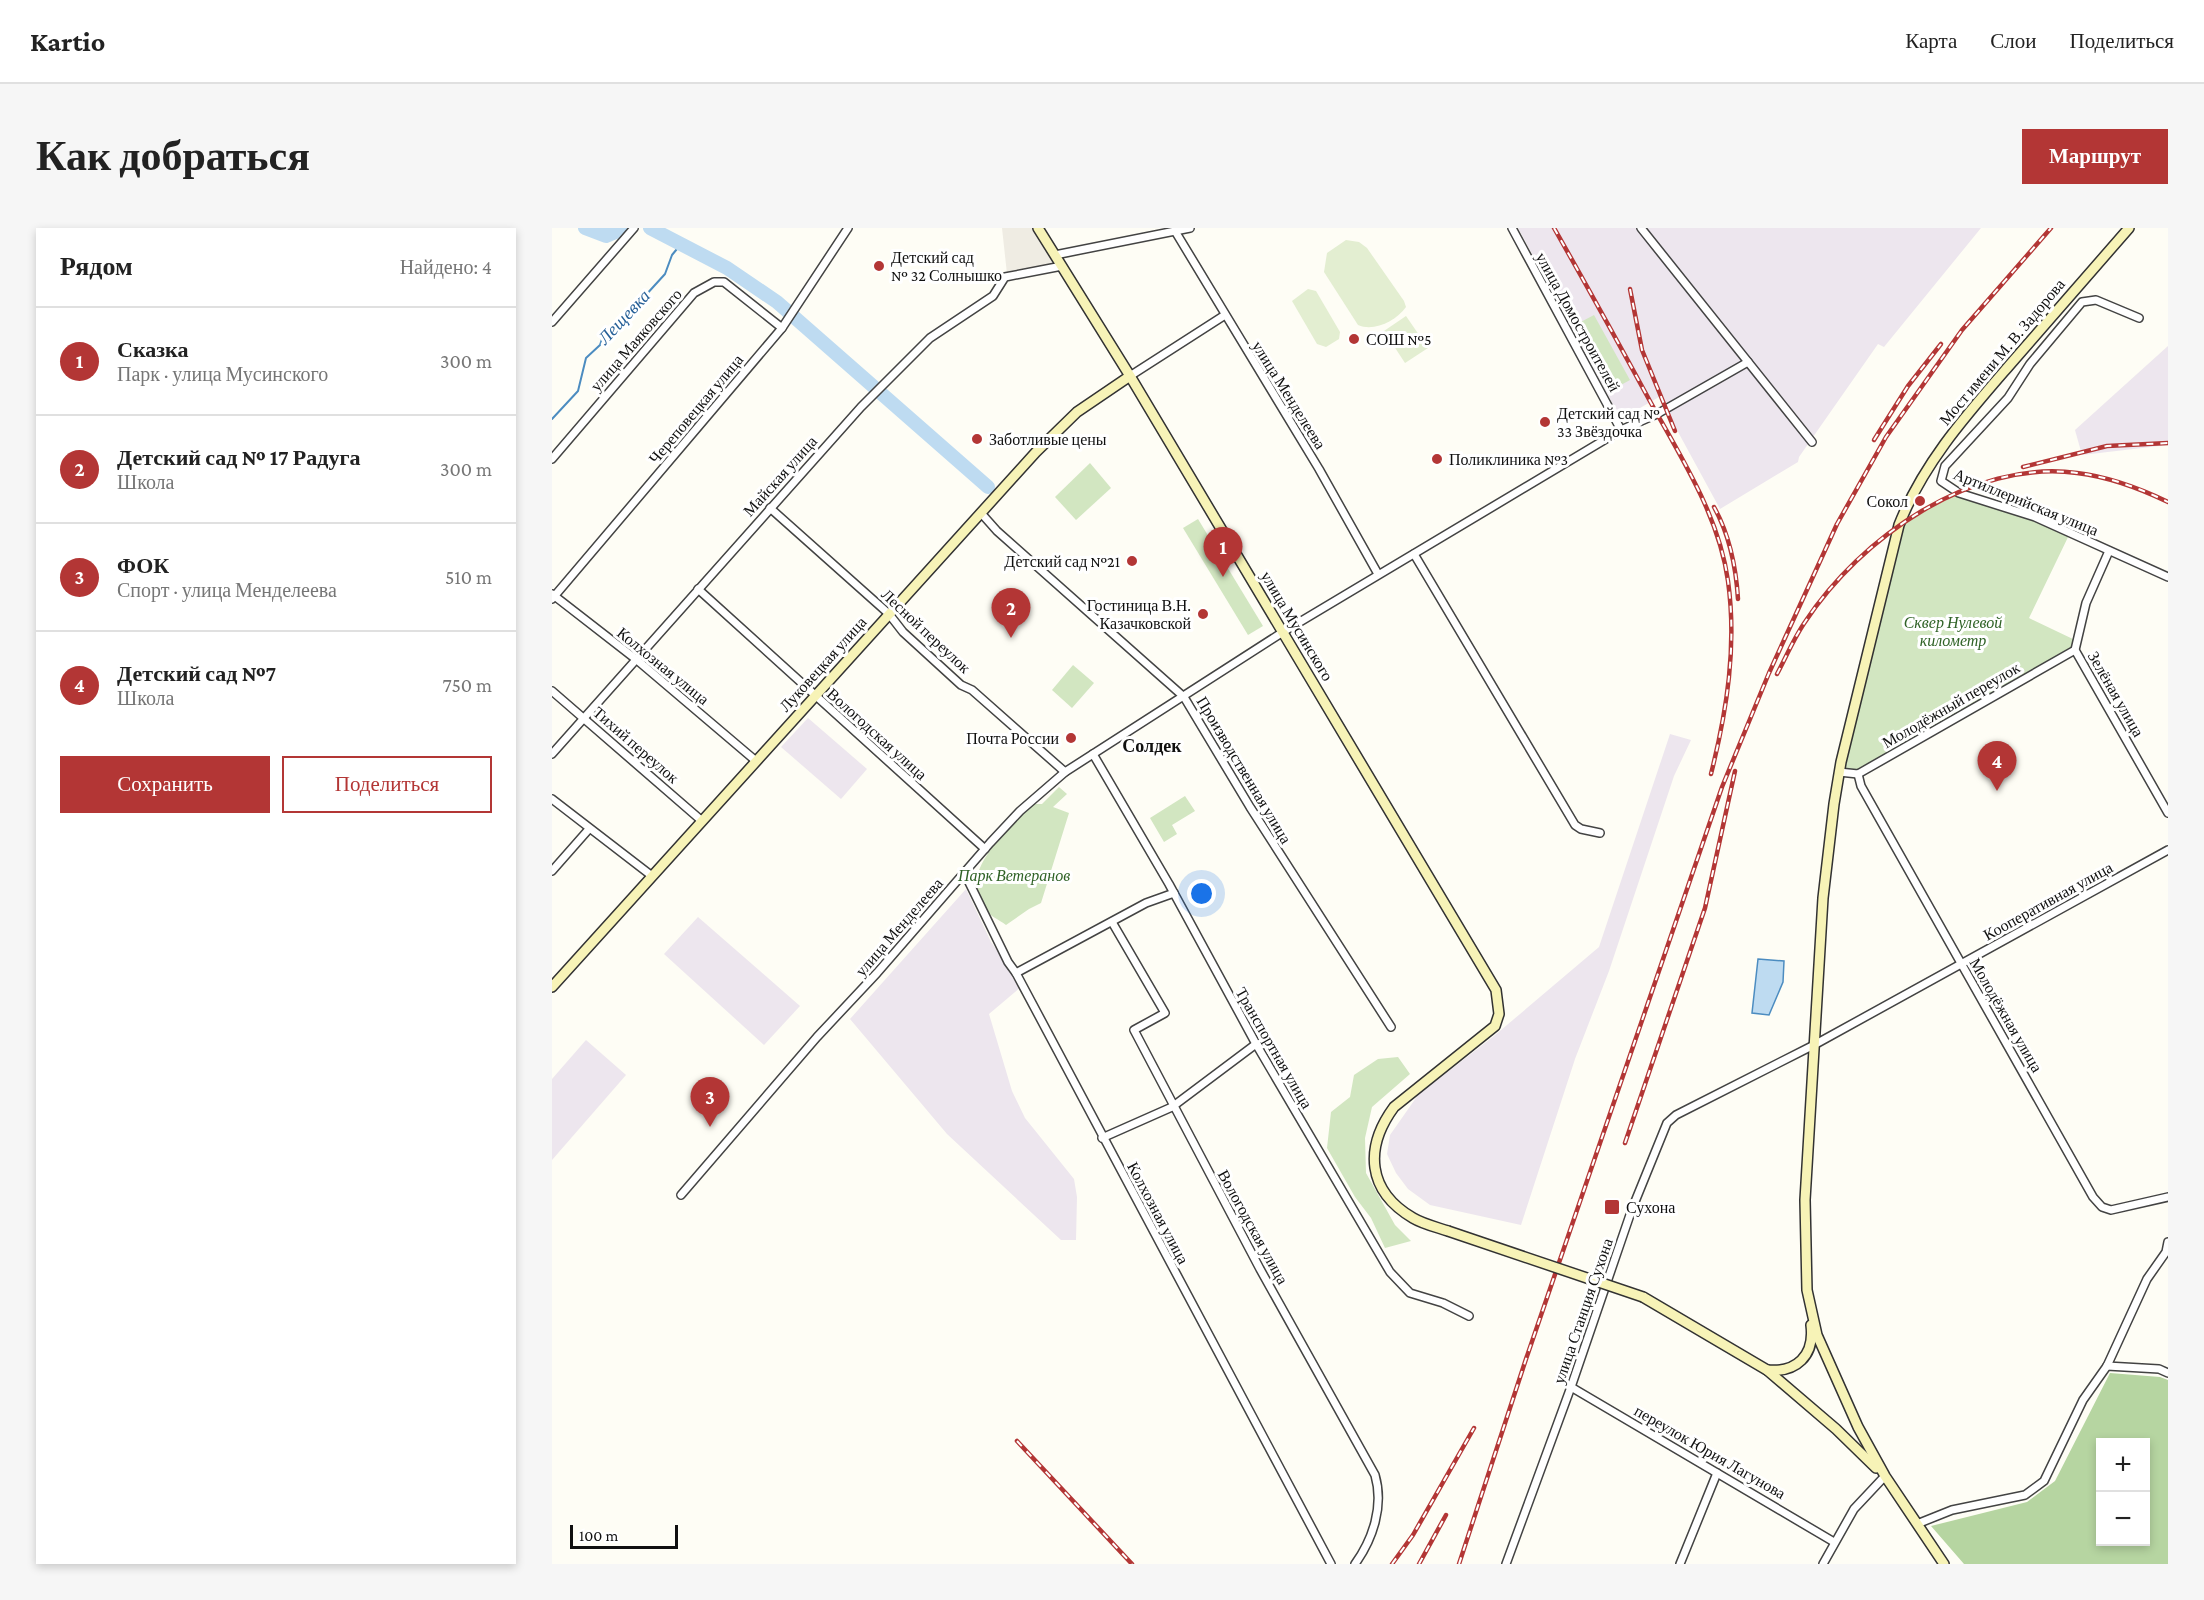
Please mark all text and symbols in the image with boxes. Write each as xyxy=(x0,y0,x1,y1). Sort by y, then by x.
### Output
text: Kartio xyxy=(30,26,105,57)
text: Карта xyxy=(1905,29,1957,53)
text: Слои xyxy=(1990,29,2036,53)
text: Поделиться xyxy=(2069,29,2174,53)
button: Маршрут xyxy=(2022,129,2168,184)
text: Как добраться xyxy=(36,132,310,179)
place label: Детский сад № 32 Солнышко xyxy=(891,249,1002,284)
street label: улица Домостроителей xyxy=(1532,250,1624,395)
text: Рядом xyxy=(60,252,133,281)
text: Найдено: 4 xyxy=(400,256,492,278)
marker: Детский сад № 32 Солнышко xyxy=(872,259,886,273)
street label: Мост имени М. В. Задорова xyxy=(1936,276,2069,429)
street label: улица Маяковского xyxy=(587,285,686,395)
water label: Лещевка xyxy=(593,286,654,349)
place label: СОШ №5 xyxy=(1366,331,1431,348)
marker: СОШ №5 xyxy=(1347,332,1361,346)
text: Сказка xyxy=(117,337,188,362)
street label: улица Менделеева xyxy=(1248,338,1329,453)
text: 1 xyxy=(76,350,83,372)
text: 300 m xyxy=(440,350,492,372)
street label: Череповецкая улица xyxy=(646,351,747,468)
text: Парк · улица Мусинского xyxy=(117,363,328,385)
place label: Детский сад № 33 Звёздочка xyxy=(1557,405,1660,441)
marker: Детский сад № 33 Звёздочка xyxy=(1538,415,1552,429)
place label: Заботливые цены xyxy=(989,431,1107,449)
marker: Заботливые цены xyxy=(970,432,984,446)
street label: Майская улица xyxy=(740,433,821,520)
text: Детский сад № 17 Радуга xyxy=(117,445,360,470)
place label: Поликлиника №3 xyxy=(1449,451,1568,468)
marker: Поликлиника №3 xyxy=(1430,452,1444,466)
text: 2 xyxy=(74,458,85,480)
text: 300 m xyxy=(440,458,492,480)
street label: Артиллерийская улица xyxy=(1951,465,2101,540)
text: Школа xyxy=(117,471,174,493)
place label: Сокол xyxy=(1867,493,1908,510)
marker: Сокол xyxy=(1913,494,1927,508)
pin: 1 xyxy=(1204,528,1242,577)
text: ФОК xyxy=(117,553,169,578)
place label: Детский сад №21 xyxy=(1004,553,1120,571)
marker: Детский сад №21 xyxy=(1125,554,1139,568)
text: 3 xyxy=(75,566,84,588)
text: 510 m xyxy=(445,566,492,588)
street label: улица Мусинского xyxy=(1257,568,1336,684)
text: Спорт · улица Менделеева xyxy=(117,579,337,601)
street label: Лесной переулок xyxy=(878,586,974,677)
pin: 2 xyxy=(992,588,1030,638)
place label: Гостиница В.Н. Казачковской xyxy=(1087,597,1191,632)
marker: Гостиница В.Н. Казачковской xyxy=(1196,607,1210,621)
street label: Луковецкая улица xyxy=(776,613,871,715)
park label: Сквер Нулевой километр xyxy=(1904,614,2002,650)
street label: Колхозная улица xyxy=(613,624,712,709)
street label: Зелёная улица xyxy=(2084,648,2147,740)
street label: Молодёжный переулок xyxy=(1879,659,2023,752)
text: Детский сад №7 xyxy=(117,661,276,686)
text: 4 xyxy=(74,674,85,696)
text: 750 m xyxy=(442,674,492,696)
street label: Вологодская улица xyxy=(823,685,930,784)
text: Школа xyxy=(117,687,174,709)
street label: Производственная улица xyxy=(1193,693,1295,847)
street label: Тихий переулок xyxy=(589,703,682,788)
place label: Почта России xyxy=(966,730,1059,747)
marker: Почта России xyxy=(1064,731,1078,745)
district label: Солдек xyxy=(1122,736,1182,756)
pin: 4 xyxy=(1978,742,2016,791)
button: Сохранить xyxy=(60,756,270,813)
button: Поделиться xyxy=(282,756,492,813)
street label: Кооперативная улица xyxy=(1981,858,2116,944)
park label: Парк Ветеранов xyxy=(957,867,1070,885)
street label: улица Менделеева xyxy=(852,875,947,980)
your location xyxy=(1187,879,1216,908)
street label: Молодёжная улица xyxy=(1966,955,2046,1076)
street label: Транспортная улица xyxy=(1232,985,1316,1112)
pin: 3 xyxy=(690,1078,730,1127)
street label: Колхозная улица xyxy=(1123,1159,1192,1267)
street label: Вологодская улица xyxy=(1214,1167,1291,1288)
marker: Сухона xyxy=(1603,1198,1621,1216)
place label: Сухона xyxy=(1626,1199,1675,1217)
street label: улица Станция Сухона xyxy=(1550,1236,1617,1386)
street label: переулок Юрия Лагунова xyxy=(1631,1402,1788,1503)
map controls xyxy=(2096,1438,2150,1546)
button: + xyxy=(2096,1438,2150,1492)
button: − xyxy=(2096,1492,2150,1546)
scale bar xyxy=(570,1522,678,1550)
text: 100 m xyxy=(579,1527,618,1544)

